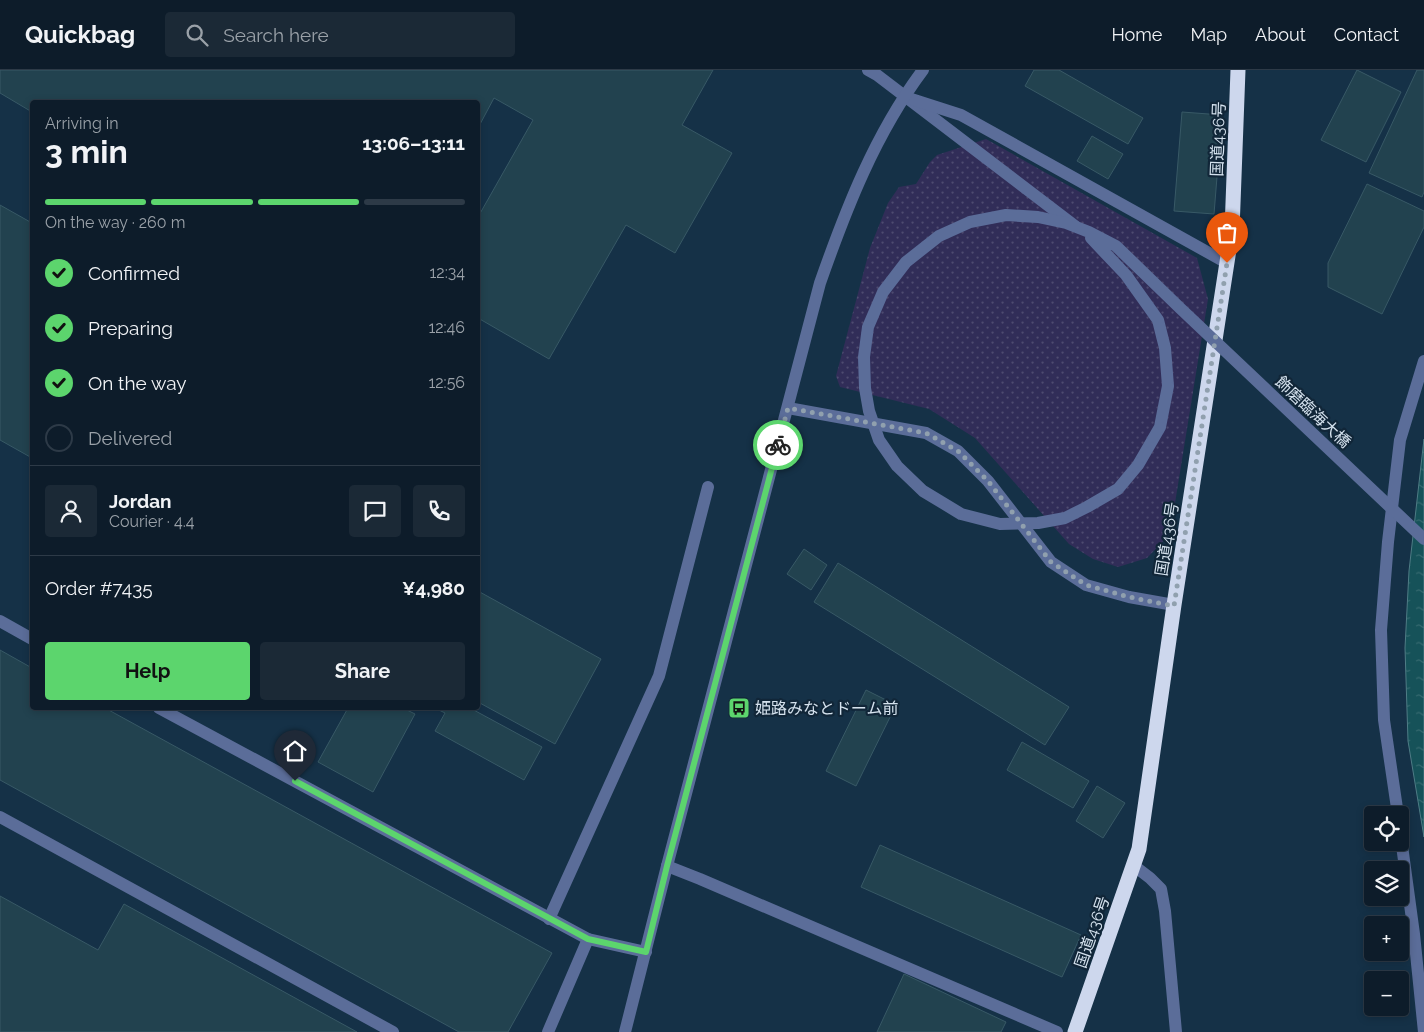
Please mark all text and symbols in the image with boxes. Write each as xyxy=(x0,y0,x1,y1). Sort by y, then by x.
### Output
search box xyxy=(165,12,515,57)
text: Quickbag xyxy=(25,20,135,49)
icon: search xyxy=(183,21,211,49)
text: Search here xyxy=(223,24,329,46)
text: Home xyxy=(1111,24,1162,45)
text: Map xyxy=(1190,24,1227,45)
text: About xyxy=(1255,24,1306,45)
text: Contact xyxy=(1334,24,1399,45)
street label: 国道436号 xyxy=(1207,101,1229,177)
text: Arriving in xyxy=(45,114,119,133)
text: 13:06–13:11 xyxy=(362,132,465,154)
text: 3 min xyxy=(45,133,128,170)
pin xyxy=(1206,212,1248,263)
text: On the way · 260 m xyxy=(45,213,185,232)
icon: bag xyxy=(1213,219,1241,247)
icon: check xyxy=(45,259,73,287)
text: Confirmed xyxy=(88,262,180,284)
text: 12:34 xyxy=(430,263,465,282)
icon: check xyxy=(45,314,73,342)
text: Preparing xyxy=(88,317,173,339)
text: 12:46 xyxy=(428,318,465,337)
icon: check xyxy=(45,369,73,397)
text: On the way xyxy=(88,372,187,394)
street label: 飾磨臨海大橋 xyxy=(1271,372,1355,452)
text: 12:56 xyxy=(428,373,465,392)
courier xyxy=(753,420,803,470)
text: Delivered xyxy=(88,427,172,449)
icon: bike xyxy=(764,431,792,459)
button: person xyxy=(45,485,97,537)
button: chat xyxy=(349,485,401,537)
button: phone xyxy=(413,485,465,537)
text: Jordan xyxy=(109,490,172,512)
street label: 国道436号 xyxy=(1152,501,1182,577)
text: Courier · 4.4 xyxy=(109,512,194,531)
text: Order #7435 xyxy=(45,577,153,599)
text: ¥4,980 xyxy=(402,577,465,599)
button: Help xyxy=(45,642,250,700)
button: Share xyxy=(260,642,465,700)
bus stop icon: 姫路みなとドーム前 xyxy=(727,696,751,720)
place label: 姫路みなとドーム前 xyxy=(755,699,899,718)
pin xyxy=(274,730,316,781)
icon: home xyxy=(281,737,309,765)
map controls xyxy=(1364,806,1409,1016)
button: locate xyxy=(1364,806,1409,851)
button: layers xyxy=(1364,861,1409,906)
street label: 国道436号 xyxy=(1071,893,1113,971)
button: + xyxy=(1364,916,1409,961)
button: − xyxy=(1364,971,1409,1016)

